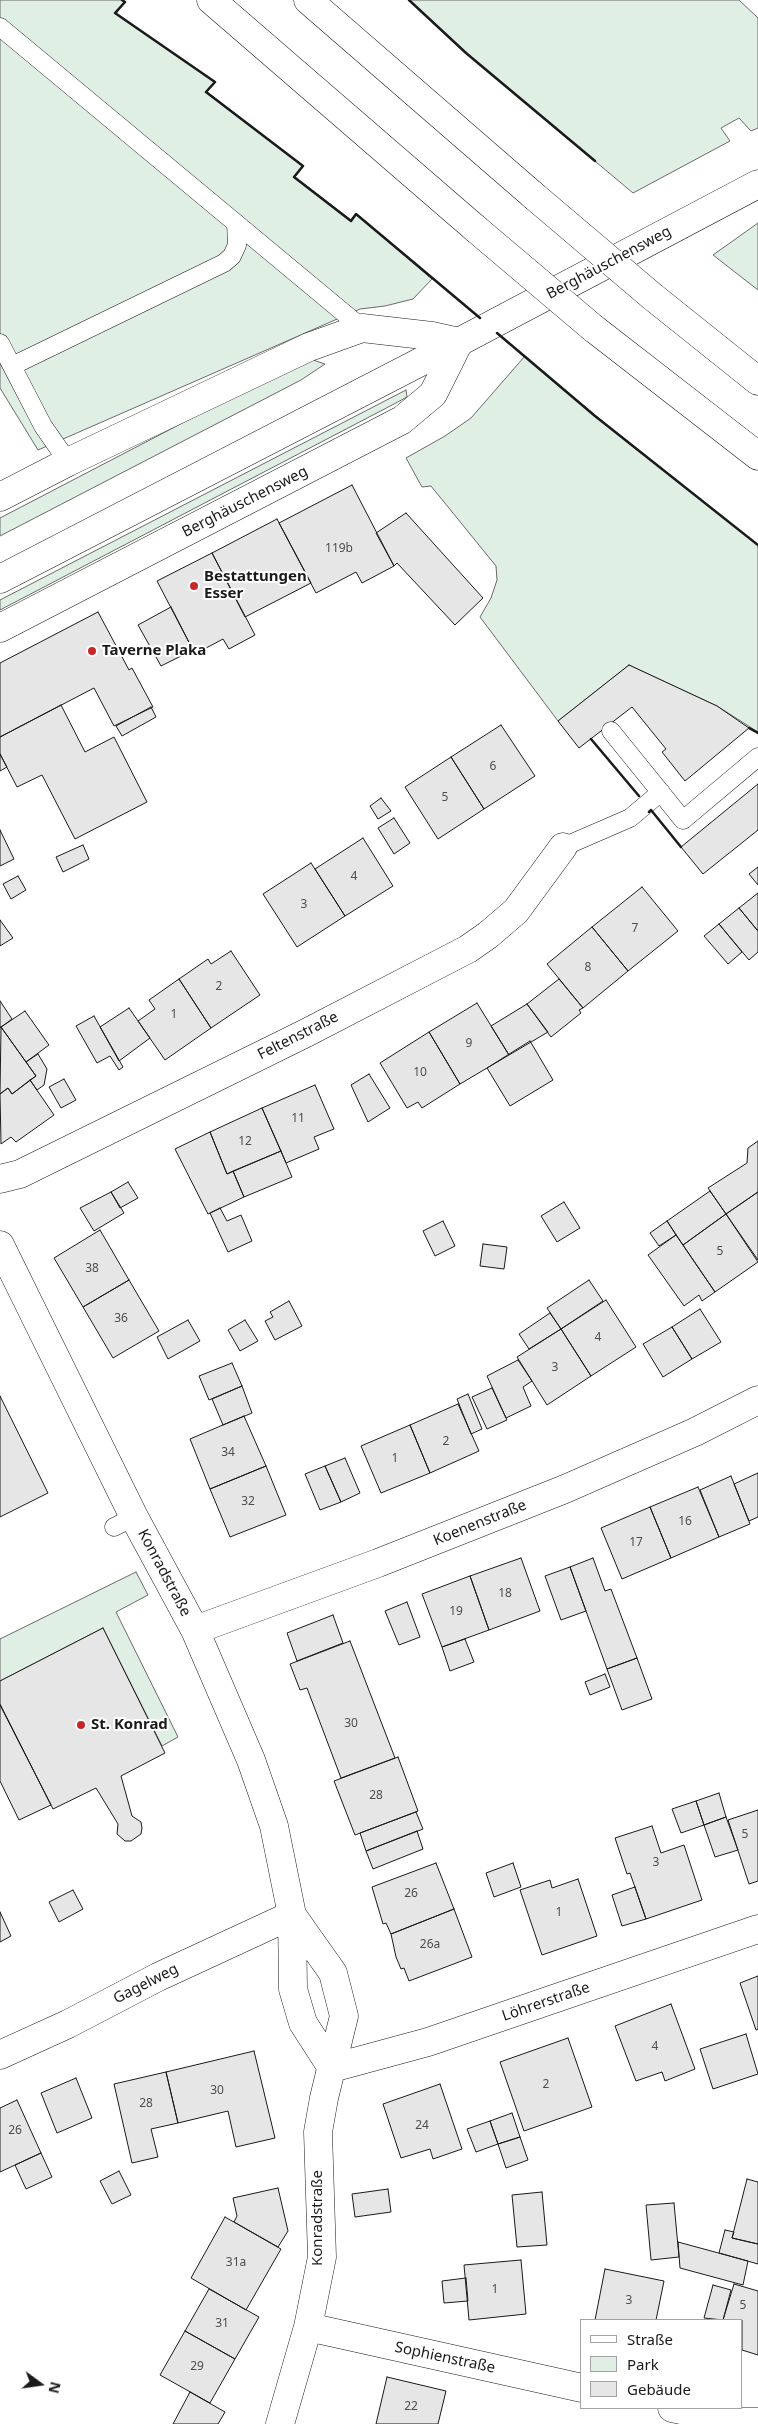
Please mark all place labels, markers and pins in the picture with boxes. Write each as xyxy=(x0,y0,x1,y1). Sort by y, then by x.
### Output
place label: Bestattungen Esser xyxy=(204,568,307,603)
marker: Bestattungen Esser xyxy=(188,580,200,592)
place label: Taverne Plaka xyxy=(102,642,206,660)
marker: Taverne Plaka xyxy=(86,645,98,657)
place label: St. Konrad xyxy=(91,1716,168,1734)
marker: St. Konrad xyxy=(75,1719,87,1731)

